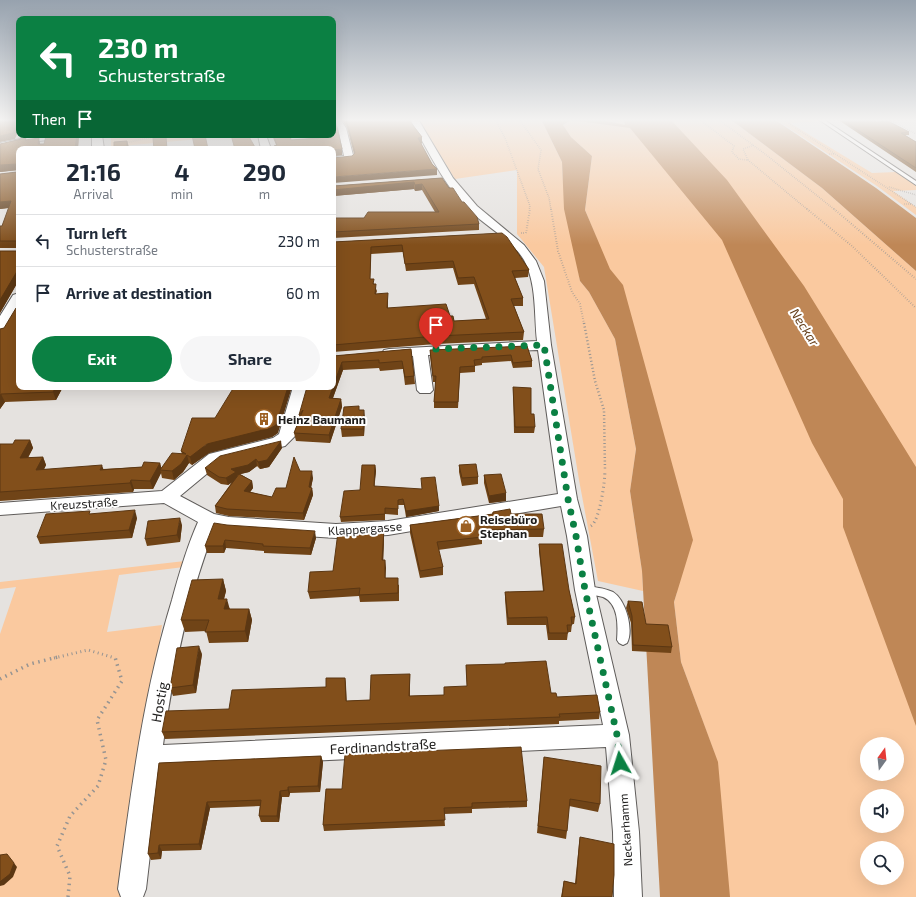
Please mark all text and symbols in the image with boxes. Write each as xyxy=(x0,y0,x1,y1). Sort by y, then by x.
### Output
text: 230 m xyxy=(98,30,179,64)
icon: left xyxy=(32,32,84,84)
text: Schusterstraße xyxy=(98,64,225,86)
icon: arrive xyxy=(74,108,96,130)
text: Then xyxy=(32,110,66,128)
text: 21:16 xyxy=(66,157,121,186)
text: 4 xyxy=(174,157,190,186)
text: 290 xyxy=(243,157,286,186)
text: Arrival xyxy=(74,186,113,202)
text: min xyxy=(171,186,193,202)
text: m xyxy=(259,186,270,202)
text: Turn left xyxy=(66,224,127,242)
icon: left xyxy=(32,230,54,252)
text: 230 m xyxy=(278,232,320,250)
text: Schusterstraße xyxy=(66,242,158,258)
icon: arrive xyxy=(32,282,54,304)
text: Arrive at destination xyxy=(66,284,212,302)
text: 60 m xyxy=(286,284,320,302)
water label: Neckar xyxy=(787,305,824,350)
pin xyxy=(419,308,453,349)
icon: arrive xyxy=(425,314,447,336)
button: Exit xyxy=(32,336,172,382)
button: Share xyxy=(180,336,320,382)
building icon: Heinz Baumann xyxy=(253,408,275,430)
place label: Heinz Baumann xyxy=(278,412,366,426)
street label: Kreuzstraße xyxy=(50,494,118,512)
place label: Reisebüro Stephan xyxy=(480,512,537,540)
shop icon: Reisebüro Stephan xyxy=(455,515,477,537)
street label: Klappergasse xyxy=(327,518,403,538)
street label: Hostig xyxy=(147,680,171,724)
street label: Ferdinandstraße xyxy=(329,735,437,757)
north arrow xyxy=(860,737,904,781)
map controls xyxy=(860,737,904,885)
position arrow xyxy=(599,742,641,784)
button: sound xyxy=(860,789,904,833)
street label: Neckarhamm xyxy=(615,793,635,867)
button: search xyxy=(860,841,904,885)

